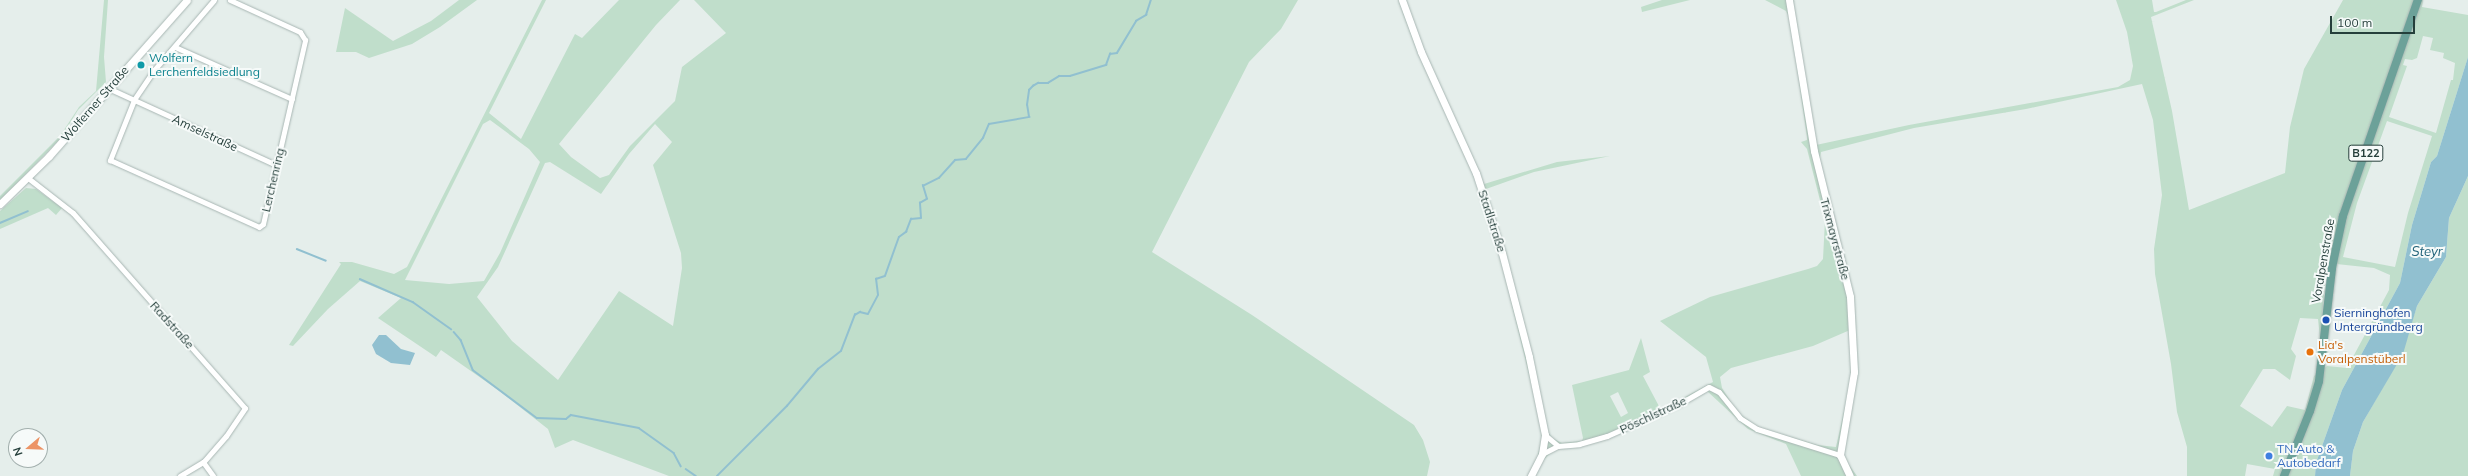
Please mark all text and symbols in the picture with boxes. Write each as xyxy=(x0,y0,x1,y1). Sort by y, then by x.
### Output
scale bar xyxy=(2332,8,2417,34)
text: 100 m xyxy=(2337,15,2372,30)
place label: Wolfern Lerchenfeldsiedlung xyxy=(149,51,260,79)
marker: Wolfern Lerchenfeldsiedlung xyxy=(136,60,146,70)
street label: Wolferner Straße xyxy=(58,63,132,145)
street label: Amselstraße xyxy=(170,112,240,154)
road number: B122 xyxy=(2348,144,2384,162)
street label: Lerchenring xyxy=(259,147,287,213)
street label: Stadlstraße xyxy=(1475,188,1509,254)
street label: Trixmayrstraße xyxy=(1817,197,1853,281)
street label: Voralpenstraße xyxy=(2308,218,2338,304)
water label: Steyr xyxy=(2411,243,2443,259)
street label: Radstraße xyxy=(147,298,197,352)
place label: Sierninghofen Untergründberg xyxy=(2334,306,2423,334)
marker: Sierninghofen Untergründberg xyxy=(2321,315,2331,325)
place label: Lia's Voralpenstüberl xyxy=(2318,338,2406,366)
marker: Lia's Voralpenstüberl xyxy=(2305,347,2315,357)
street label: Pöschlstraße xyxy=(1617,393,1689,437)
north arrow xyxy=(8,428,48,468)
place label: TN Auto & Autobedarf xyxy=(2277,442,2341,470)
text: N xyxy=(10,445,26,458)
marker: TN Auto & Autobedarf xyxy=(2264,451,2274,461)

